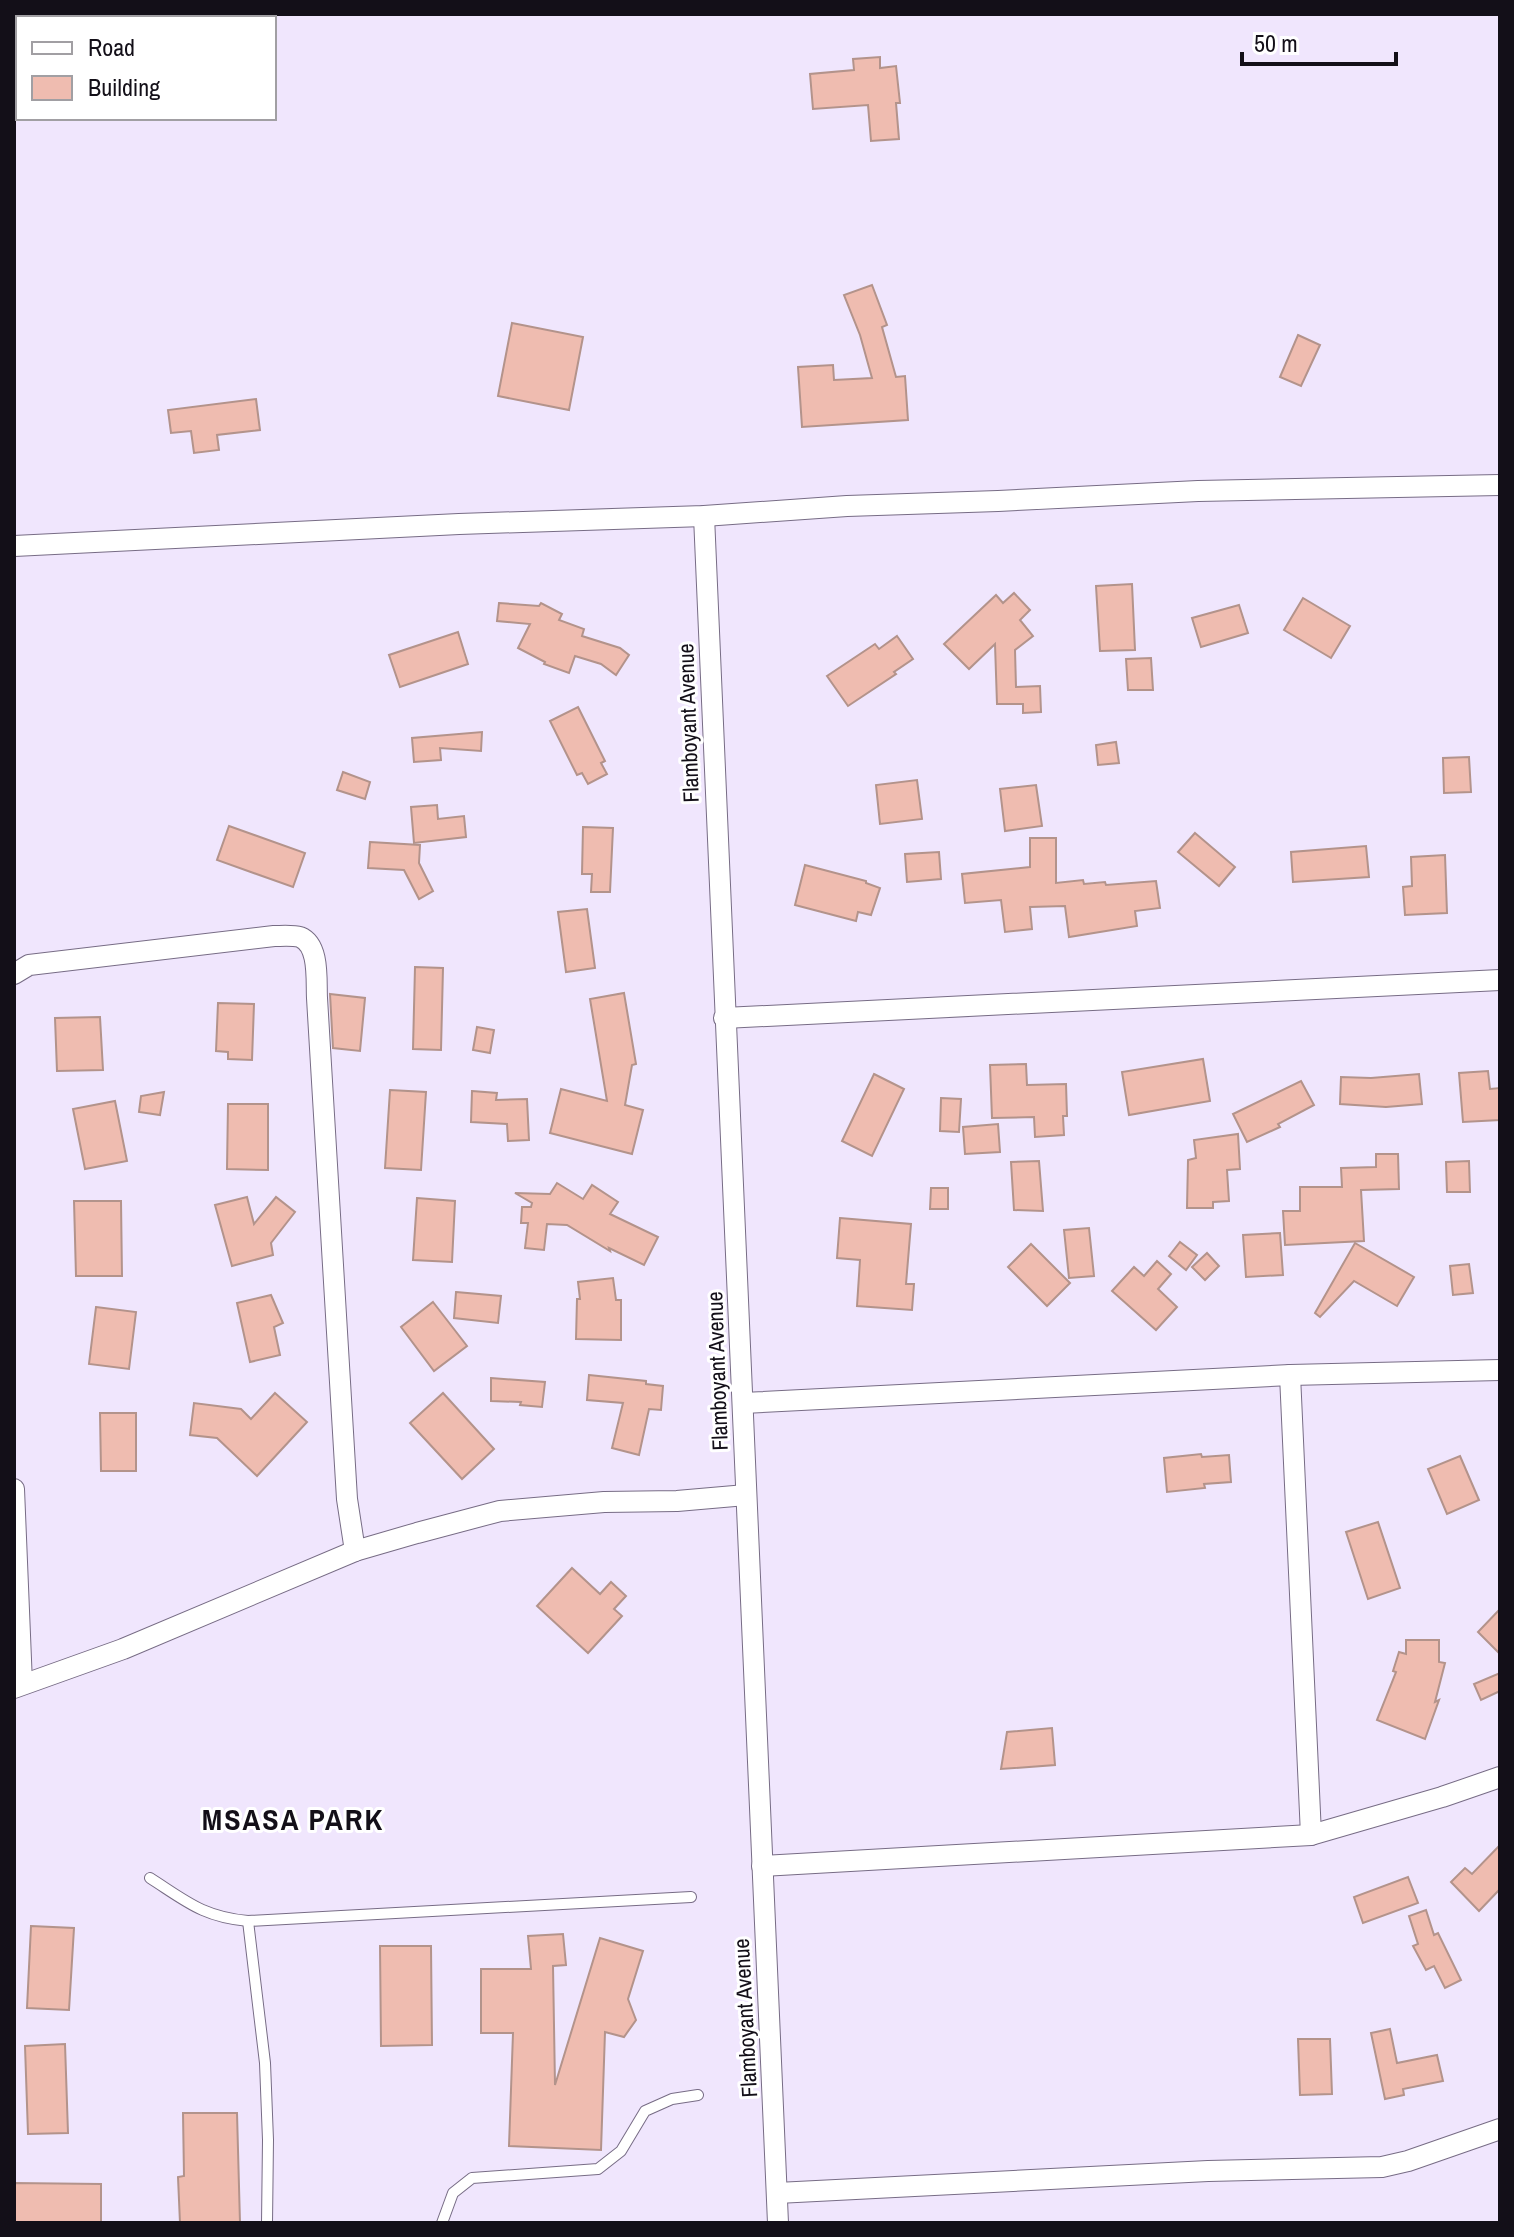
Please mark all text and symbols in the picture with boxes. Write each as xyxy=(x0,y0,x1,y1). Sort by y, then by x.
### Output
legend xyxy=(16,16,276,120)
scale bar xyxy=(1242,16,1396,66)
text: 50 m xyxy=(1254,27,1298,59)
text: Road xyxy=(88,31,135,63)
text: Building xyxy=(88,71,160,103)
street label: Flamboyant Avenue xyxy=(670,643,706,803)
street label: Flamboyant Avenue xyxy=(699,1291,735,1451)
district label: MSASA PARK xyxy=(202,1799,384,1839)
street label: Flamboyant Avenue xyxy=(726,1938,764,2098)

